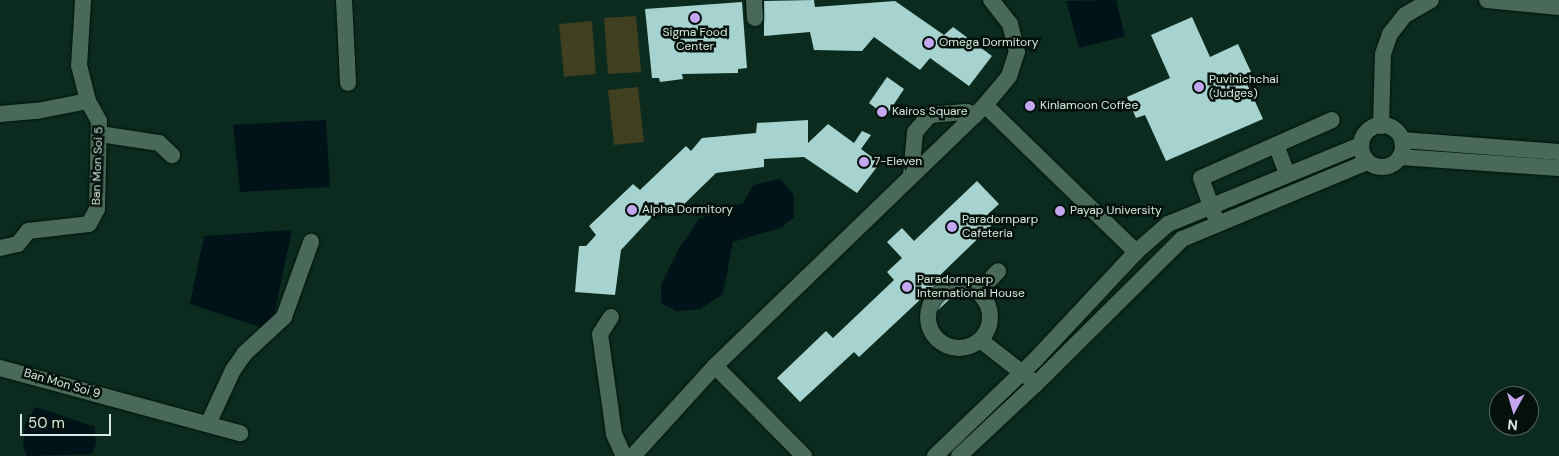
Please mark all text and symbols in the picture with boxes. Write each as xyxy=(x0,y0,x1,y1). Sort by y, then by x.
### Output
marker: Sigma Food Center xyxy=(689,12,701,24)
place label: Sigma Food Center xyxy=(663,26,727,54)
place label: Omega Dormitory xyxy=(939,36,1038,50)
marker: Omega Dormitory xyxy=(923,37,935,49)
place label: Puvinichchai (Judges) xyxy=(1209,73,1279,101)
marker: Puvinichchai (Judges) xyxy=(1193,81,1205,93)
place label: Kinlamoon Coffee xyxy=(1040,99,1138,113)
marker: Kinlamoon Coffee xyxy=(1024,100,1036,112)
place label: Kairos Square xyxy=(892,105,968,119)
marker: Kairos Square xyxy=(876,106,888,118)
street label: Ban Mon Soi 5 xyxy=(89,126,107,206)
place label: 7-Eleven xyxy=(874,155,922,169)
marker: 7-Eleven xyxy=(858,156,870,168)
place label: Alpha Dormitory xyxy=(642,203,733,217)
marker: Alpha Dormitory xyxy=(626,204,638,216)
place label: Payap University xyxy=(1070,204,1162,218)
marker: Payap University xyxy=(1054,205,1066,217)
place label: Paradornparp Cafeteria xyxy=(962,213,1038,241)
marker: Paradornparp Cafeteria xyxy=(946,221,958,233)
place label: Paradornparp International House xyxy=(917,273,1025,301)
marker: Paradornparp International House xyxy=(901,281,913,293)
street label: Ban Mon Soi 9 xyxy=(22,366,102,402)
north arrow xyxy=(1489,386,1539,436)
scale bar xyxy=(22,404,114,436)
text: 50 m xyxy=(28,413,65,433)
text: N xyxy=(1507,415,1519,434)

